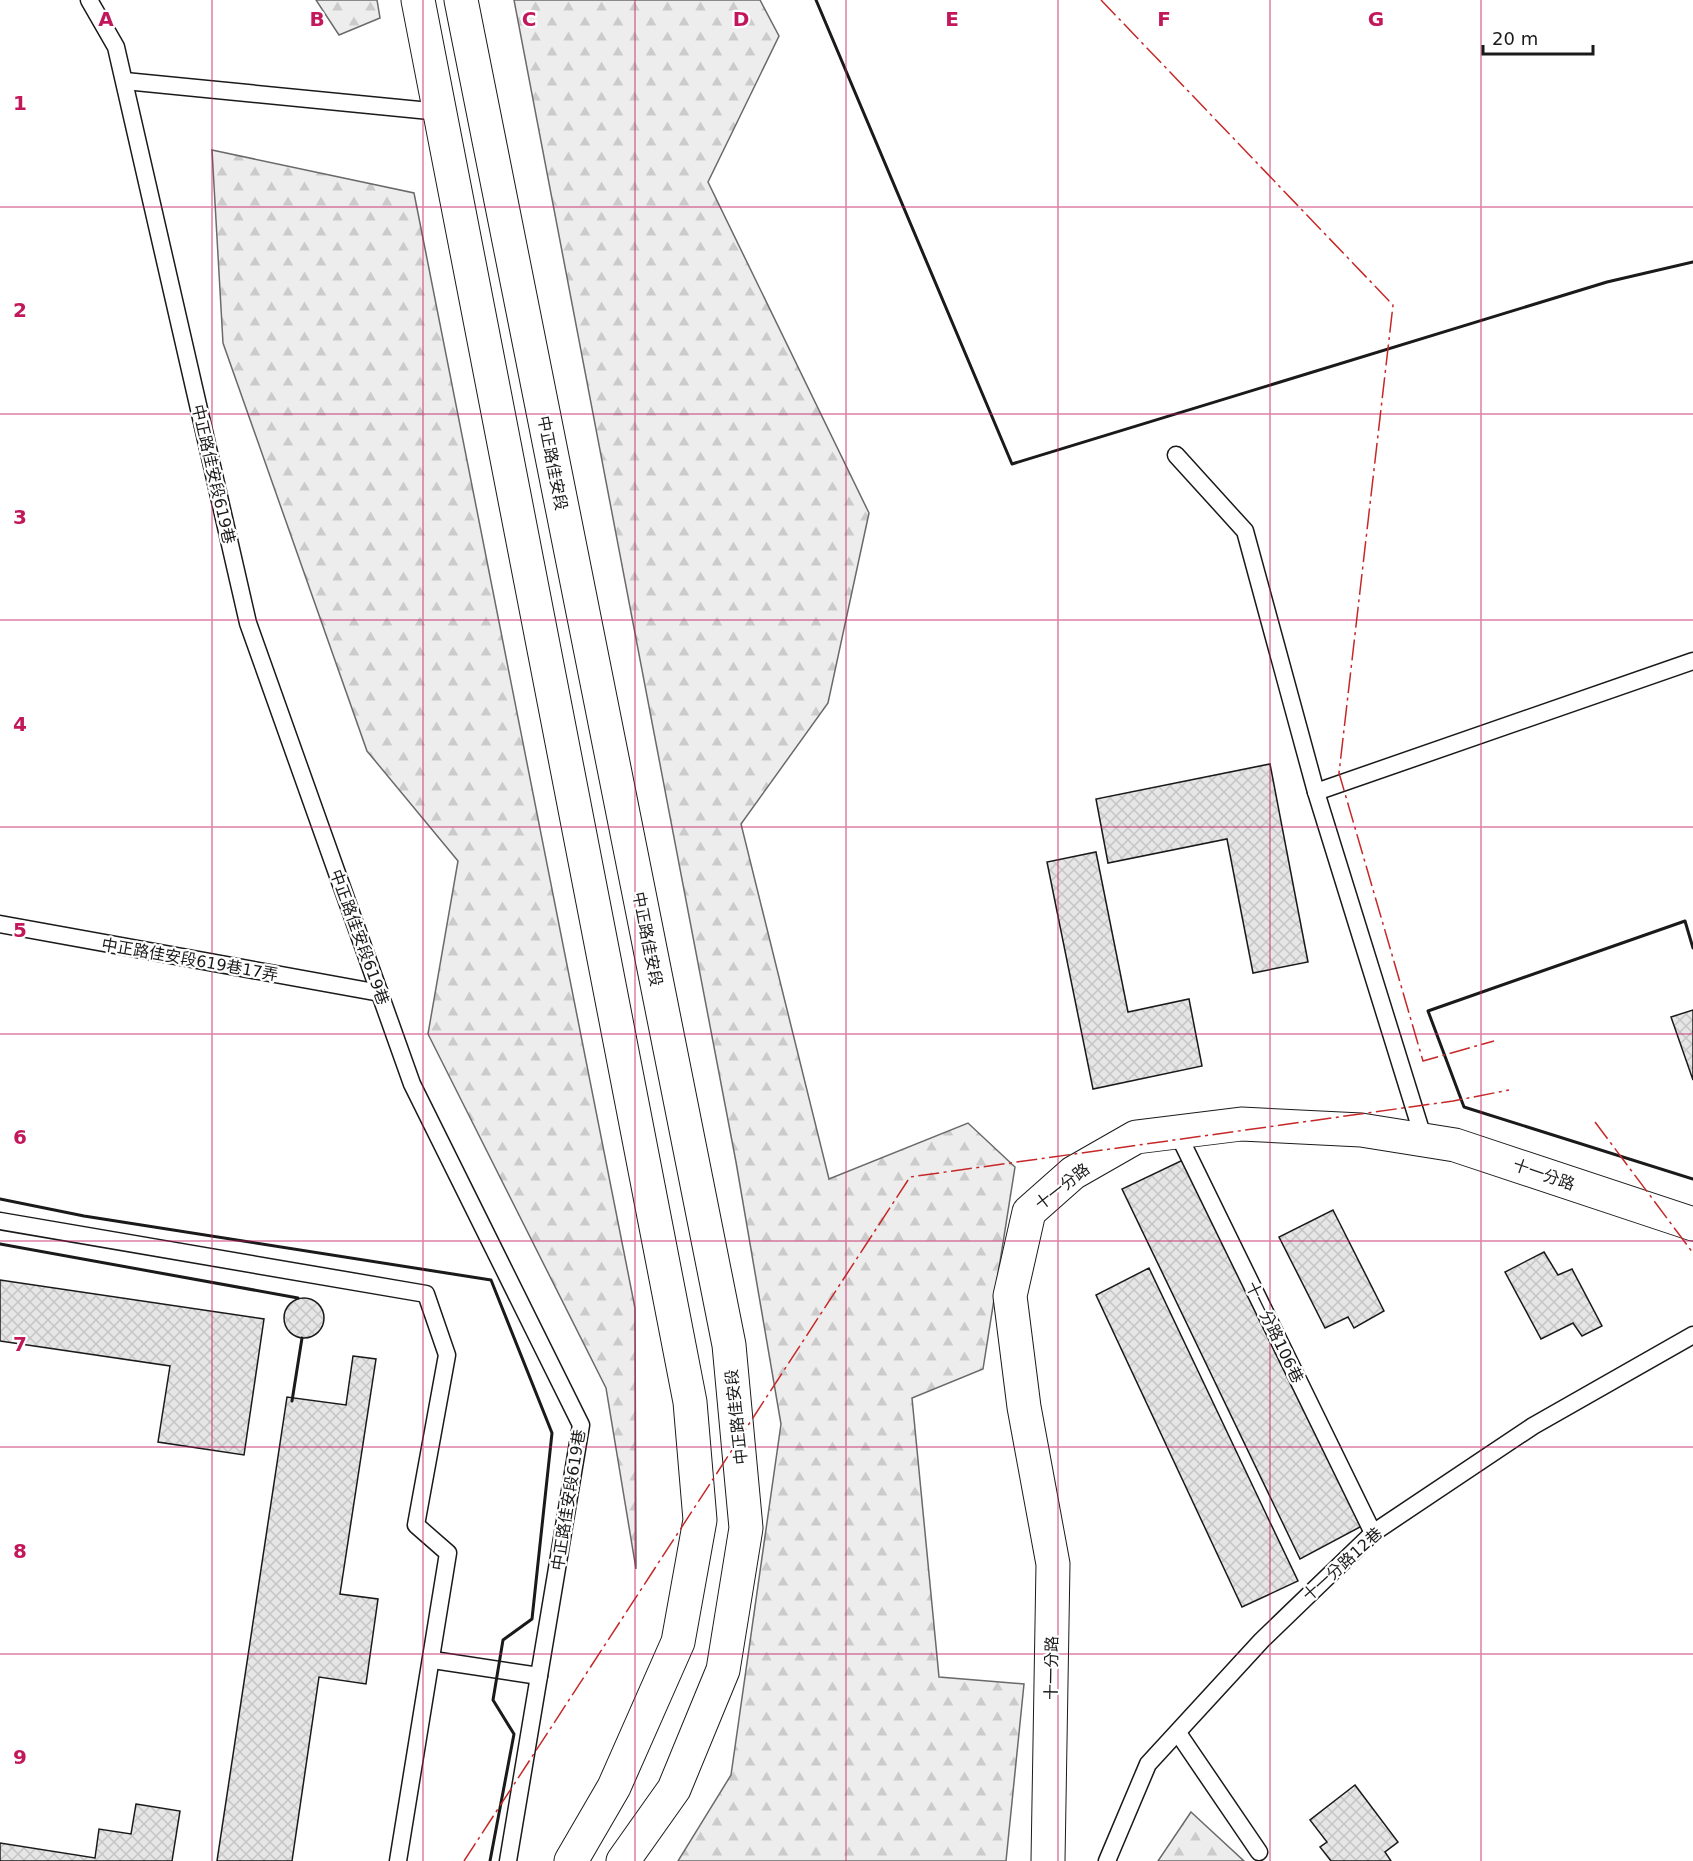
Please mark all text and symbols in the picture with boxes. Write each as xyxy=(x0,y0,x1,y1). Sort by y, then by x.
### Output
text: A xyxy=(98,7,114,31)
text: B xyxy=(309,7,325,31)
text: C xyxy=(522,7,536,31)
text: D xyxy=(733,7,749,31)
text: E xyxy=(945,7,959,31)
text: F xyxy=(1157,7,1171,31)
text: G xyxy=(1368,7,1384,31)
scale bar xyxy=(1483,18,1592,56)
text: 20 m xyxy=(1492,28,1538,49)
text: 1 xyxy=(13,91,27,115)
text: 2 xyxy=(13,298,27,322)
street label: 中正路佳安段619巷 xyxy=(188,403,239,546)
street label: 中正路佳安段 xyxy=(534,414,571,512)
text: 3 xyxy=(13,505,27,529)
text: 4 xyxy=(13,712,27,736)
street label: 中正路佳安段619巷 xyxy=(326,867,393,1007)
street label: 中正路佳安段 xyxy=(629,890,666,988)
text: 5 xyxy=(13,918,27,942)
street label: 中正路佳安段619巷17弄 xyxy=(100,935,280,984)
text: 6 xyxy=(13,1125,27,1149)
street label: 十一分路 xyxy=(1510,1155,1577,1194)
street label: 十一分路 xyxy=(1031,1159,1093,1214)
street label: 十一分路106巷 xyxy=(1242,1278,1307,1386)
text: 7 xyxy=(13,1332,27,1356)
street label: 中正路佳安段 xyxy=(722,1368,751,1466)
street label: 中正路佳安段619巷 xyxy=(548,1428,589,1572)
street label: 十一分路12巷 xyxy=(1299,1524,1386,1605)
text: 8 xyxy=(13,1539,27,1563)
street label: 十一分路 xyxy=(1041,1636,1062,1700)
text: 9 xyxy=(13,1745,27,1769)

